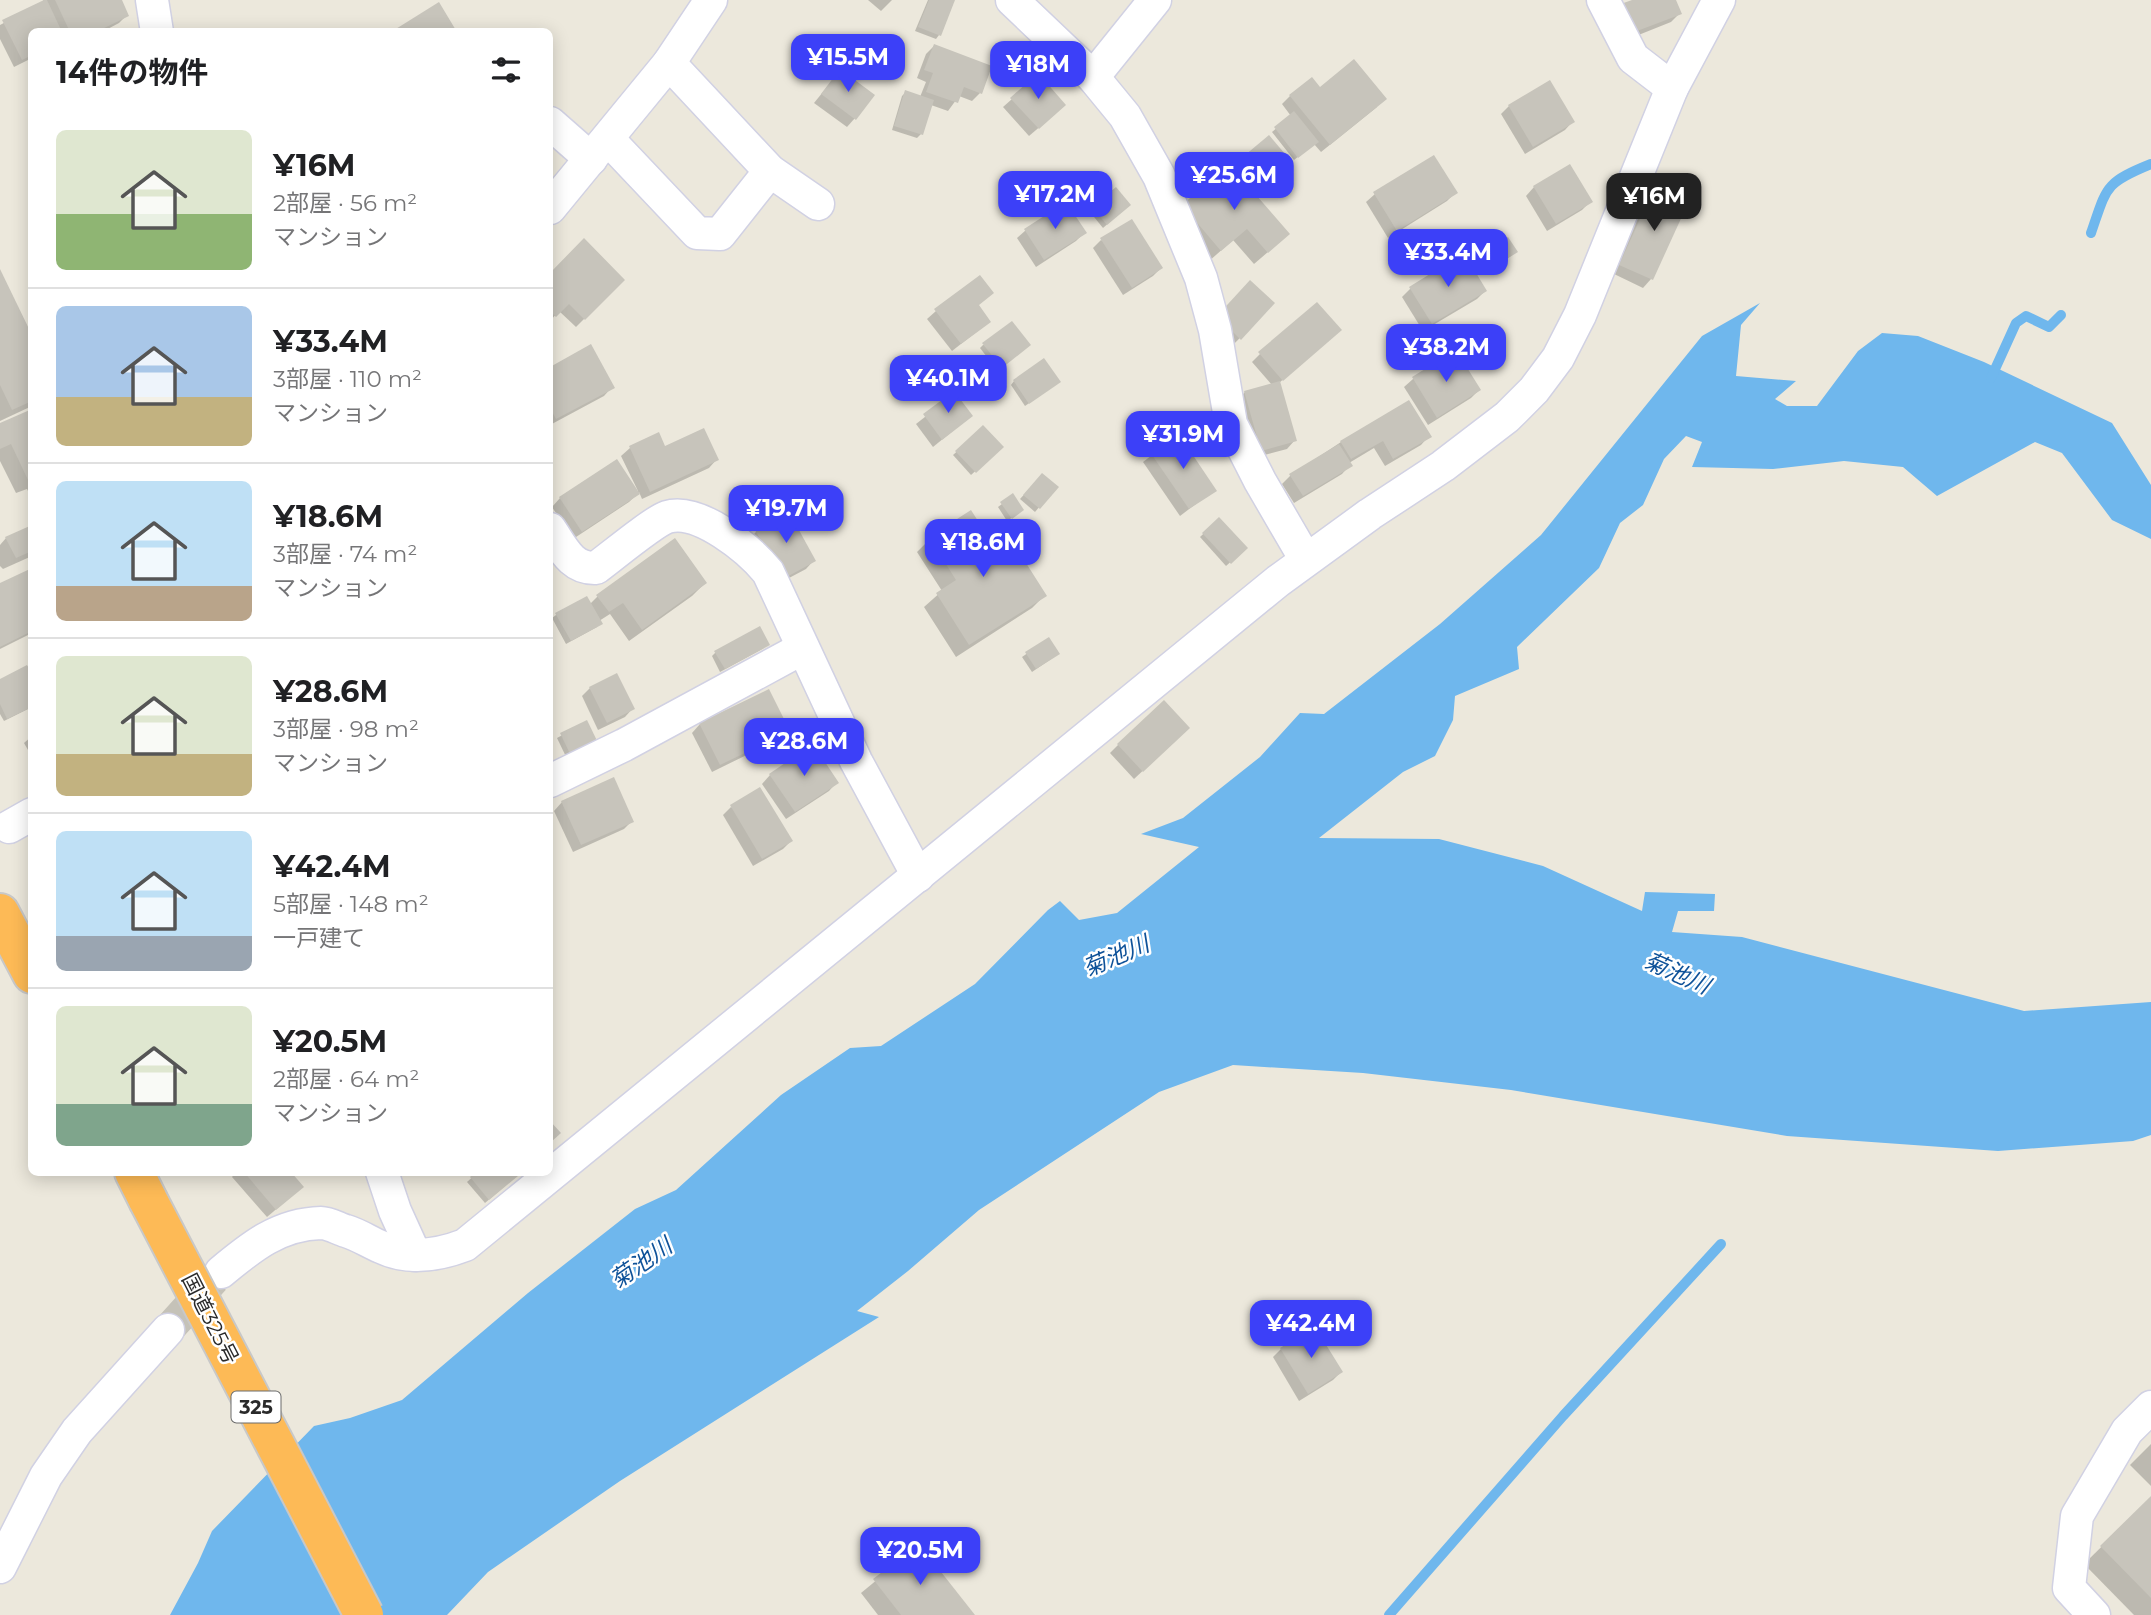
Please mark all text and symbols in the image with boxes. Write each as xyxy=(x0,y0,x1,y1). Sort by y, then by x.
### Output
pin: ¥15.5M xyxy=(791,34,905,94)
pin: ¥18M xyxy=(997,42,1079,101)
text: ¥15.5M xyxy=(807,43,889,71)
text: ¥18M xyxy=(1006,50,1070,78)
icon: filters xyxy=(487,51,525,89)
text: 14件の物件 xyxy=(56,54,208,91)
text: ¥16M xyxy=(273,147,356,184)
pin: ¥25.6M xyxy=(1177,152,1291,212)
icon: home xyxy=(112,158,196,242)
text: ¥25.6M xyxy=(1191,161,1277,189)
pin: ¥17.2M xyxy=(998,172,1112,231)
pin: ¥16M xyxy=(1613,174,1695,233)
text: ¥17.2M xyxy=(1014,180,1096,208)
text: ¥16M xyxy=(1622,182,1686,210)
text: 2部屋 · 56 m² xyxy=(273,189,417,217)
text: マンション xyxy=(273,223,388,251)
pin: ¥33.4M xyxy=(1391,230,1505,289)
text: ¥33.4M xyxy=(1404,238,1492,266)
text: ¥33.4M xyxy=(273,323,388,360)
pin: ¥38.2M xyxy=(1389,324,1503,384)
text: ¥38.2M xyxy=(1402,333,1490,361)
icon: home xyxy=(112,334,196,418)
pin: ¥40.1M xyxy=(891,356,1005,415)
text: ¥40.1M xyxy=(906,364,990,392)
text: 3部屋 · 110 m² xyxy=(273,365,422,393)
text: マンション xyxy=(273,399,388,427)
pin: ¥31.9M xyxy=(1126,412,1240,471)
text: ¥31.9M xyxy=(1142,420,1224,448)
pin: ¥19.7M xyxy=(729,486,843,545)
text: ¥19.7M xyxy=(745,494,827,522)
text: ¥18.6M xyxy=(273,498,383,535)
icon: home xyxy=(112,509,196,593)
pin: ¥18.6M xyxy=(926,520,1040,579)
text: ¥18.6M xyxy=(941,528,1025,556)
text: 3部屋 · 74 m² xyxy=(273,540,417,568)
text: マンション xyxy=(273,574,388,602)
text: ¥28.6M xyxy=(273,673,388,710)
icon: home xyxy=(112,684,196,768)
text: 3部屋 · 98 m² xyxy=(273,715,419,743)
pin: ¥28.6M xyxy=(747,718,861,778)
text: ¥28.6M xyxy=(760,727,848,755)
text: マンション xyxy=(273,749,388,777)
text: ¥42.4M xyxy=(273,848,391,885)
icon: home xyxy=(112,859,196,943)
text: 5部屋 · 148 m² xyxy=(273,890,429,918)
text: 一戸建て xyxy=(273,924,365,952)
water label: 菊池川 xyxy=(1079,928,1156,982)
water label: 菊池川 xyxy=(1640,946,1717,1001)
text: ¥20.5M xyxy=(273,1023,387,1060)
icon: home xyxy=(112,1034,196,1118)
text: 2部屋 · 64 m² xyxy=(273,1065,419,1093)
text: マンション xyxy=(273,1099,388,1127)
water label: 菊池川 xyxy=(605,1230,680,1294)
street label: 国道325号 xyxy=(177,1269,244,1368)
pin: ¥42.4M xyxy=(1254,1300,1368,1360)
text: ¥42.4M xyxy=(1266,1309,1356,1337)
road number: 325 xyxy=(232,1392,280,1422)
pin: ¥20.5M xyxy=(863,1528,977,1587)
text: ¥20.5M xyxy=(876,1536,964,1564)

